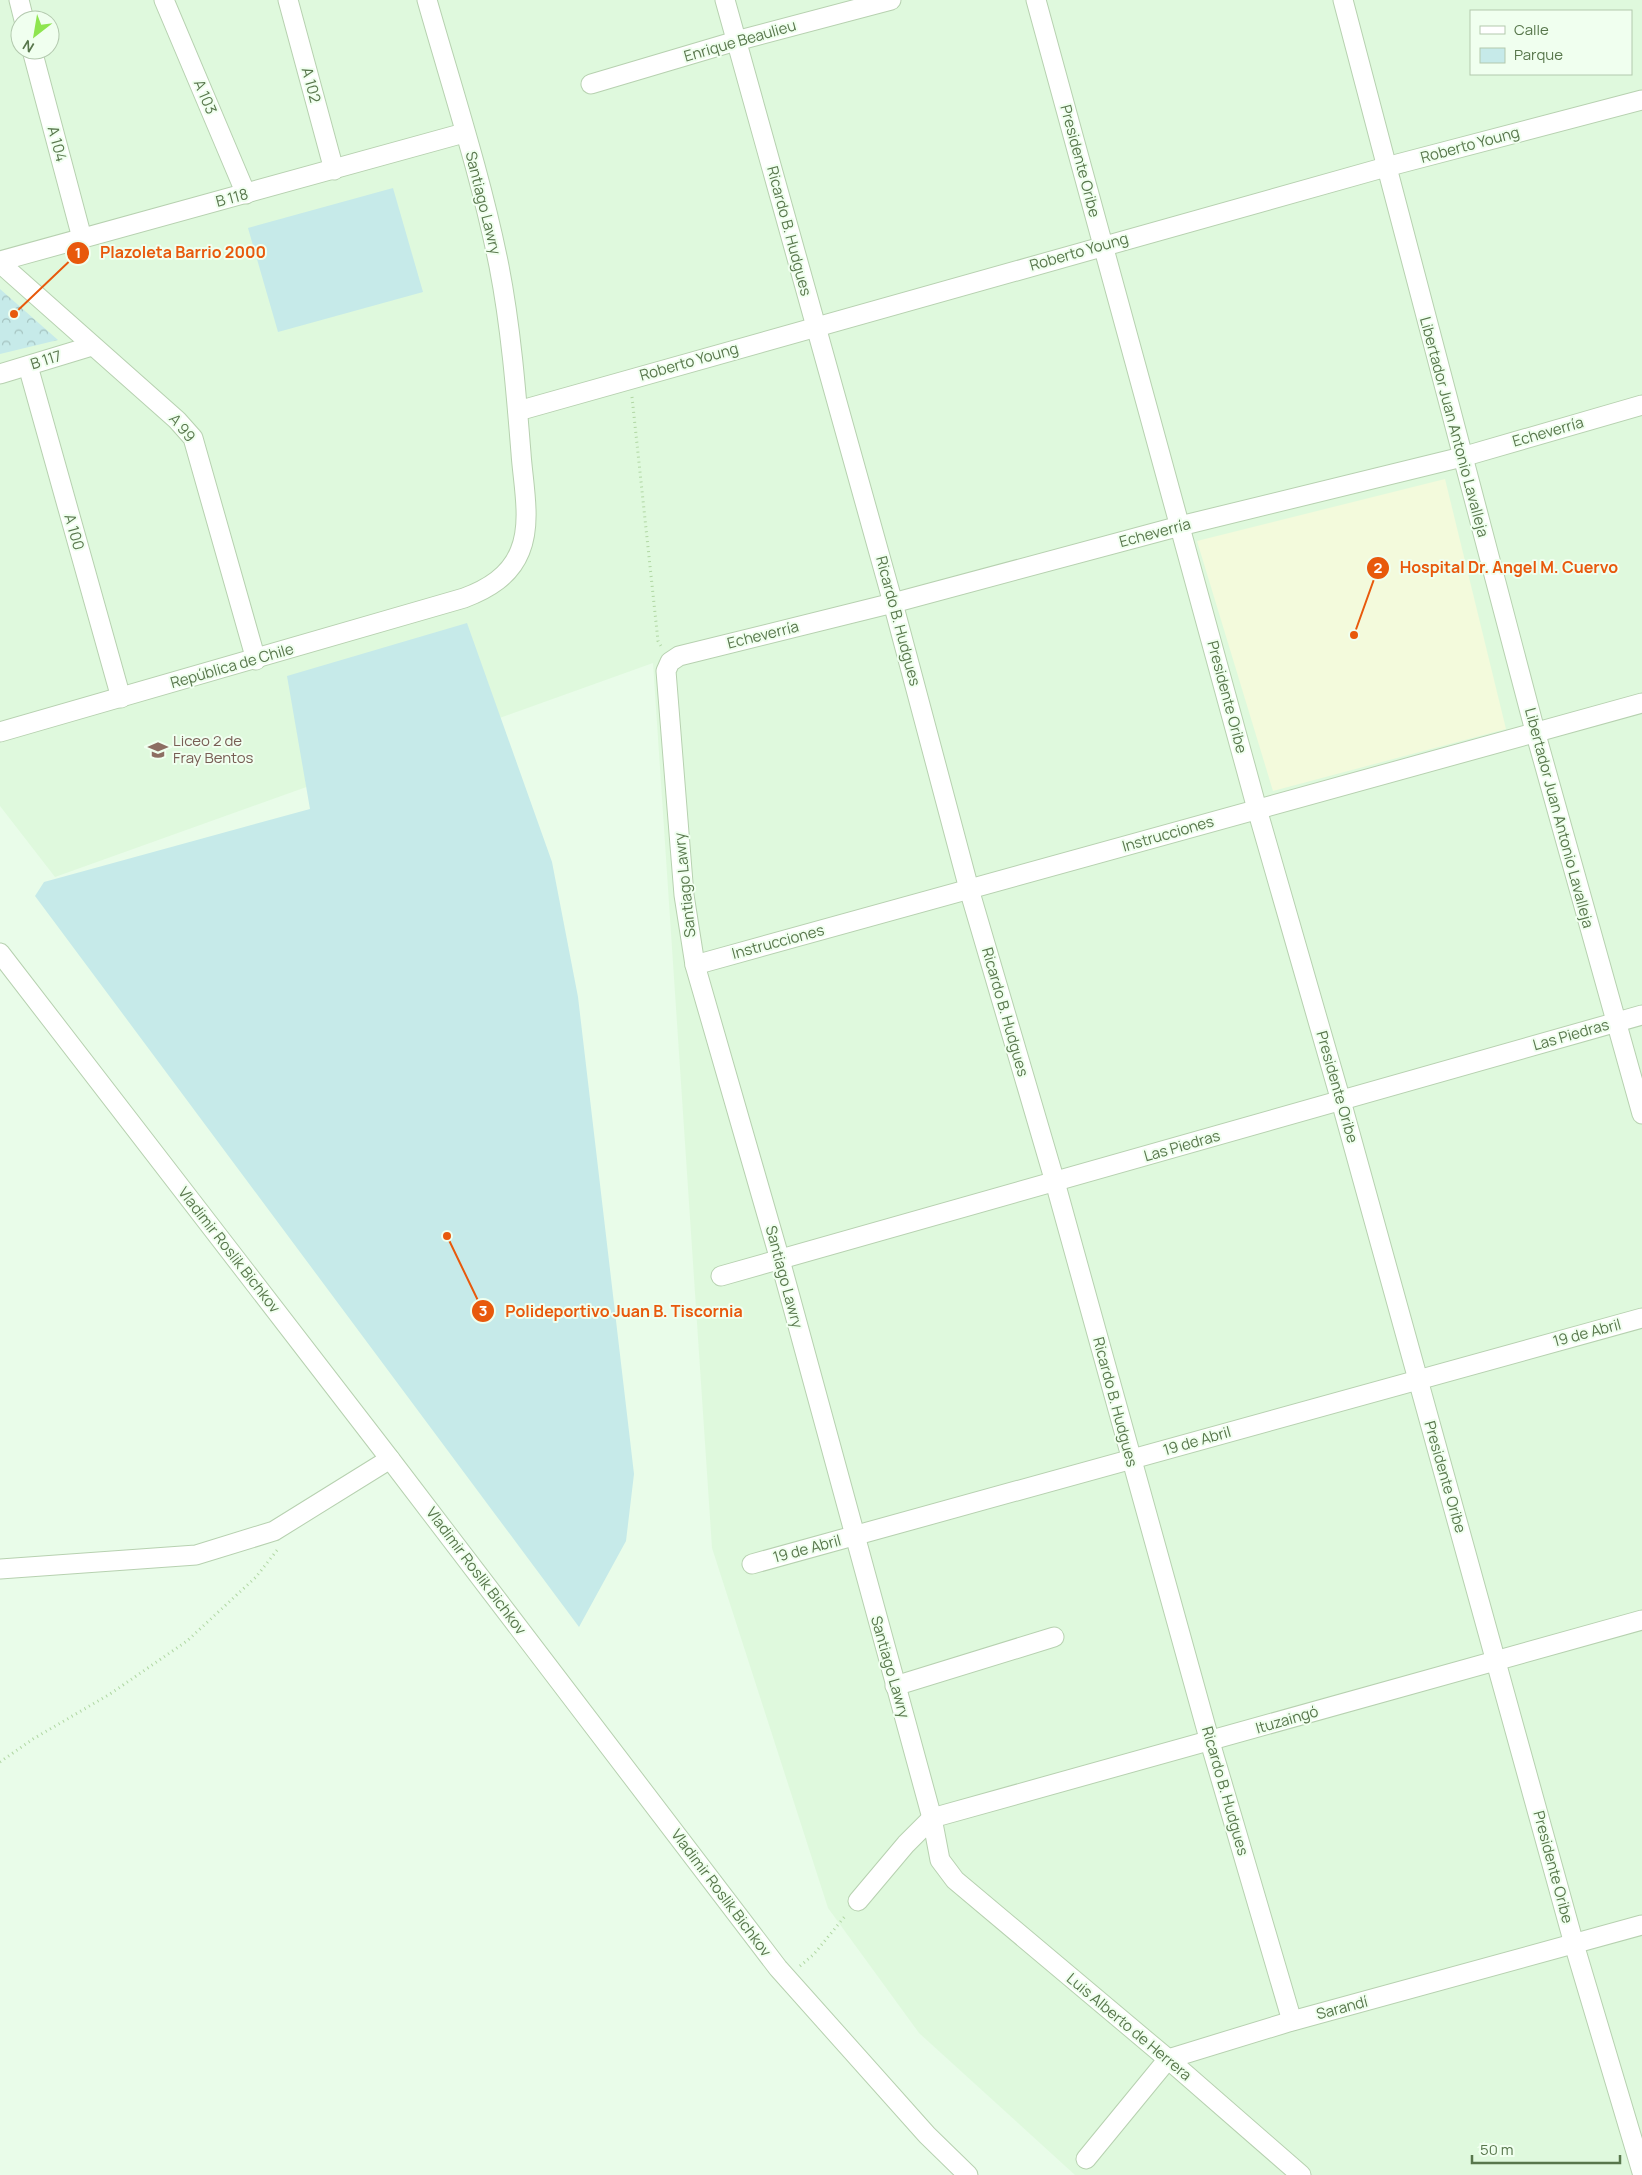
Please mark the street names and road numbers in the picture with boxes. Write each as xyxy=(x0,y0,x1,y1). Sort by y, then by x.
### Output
street label: Enrique Beaulieu xyxy=(681,14,798,67)
street label: A 102 xyxy=(297,65,326,105)
street label: A 103 xyxy=(189,76,222,117)
street label: Presidente Oribe xyxy=(1055,102,1106,220)
street label: Roberto Young xyxy=(1418,121,1522,168)
street label: A 104 xyxy=(43,124,72,164)
street label: Santiago Lawry xyxy=(461,149,506,257)
street label: Ricardo B. Hudgues xyxy=(762,164,817,298)
street label: B 118 xyxy=(213,183,250,212)
street label: Roberto Young xyxy=(1027,227,1131,276)
street label: Libertador Juan Antonio Lavalleja xyxy=(1415,314,1494,539)
street label: Roberto Young xyxy=(637,337,741,386)
street label: B 117 xyxy=(28,345,64,374)
street label: A 99 xyxy=(164,409,200,446)
street label: Echeverría xyxy=(1510,411,1586,452)
street label: A 100 xyxy=(59,511,90,552)
street label: Echeverría xyxy=(1117,513,1193,552)
street label: Ricardo B. Hudgues xyxy=(871,554,926,688)
street label: Echeverría xyxy=(725,616,801,654)
street label: República de Chile xyxy=(168,638,296,693)
street label: Presidente Oribe xyxy=(1202,638,1253,756)
street label: Libertador Juan Antonio Lavalleja xyxy=(1520,705,1599,930)
street label: Instrucciones xyxy=(1119,810,1216,857)
street label: Santiago Lawry xyxy=(669,831,700,939)
street label: Instrucciones xyxy=(729,919,826,964)
street label: Ricardo B. Hudgues xyxy=(977,945,1034,1079)
street label: Las Piedras xyxy=(1530,1014,1612,1055)
street label: Presidente Oribe xyxy=(1311,1028,1364,1146)
street label: Las Piedras xyxy=(1141,1125,1223,1166)
street label: Vladimir Roslik Bichkov xyxy=(174,1182,285,1317)
street label: Santiago Lawry xyxy=(761,1223,808,1331)
street label: 19 de Abril xyxy=(1551,1313,1623,1352)
street label: Ricardo B. Hudgues xyxy=(1088,1335,1143,1469)
street label: Presidente Oribe xyxy=(1419,1418,1472,1536)
street label: 19 de Abril xyxy=(1161,1421,1233,1460)
street label: Vladimir Roslik Bichkov xyxy=(421,1503,532,1639)
street label: 19 de Abril xyxy=(771,1529,843,1568)
street label: Santiago Lawry xyxy=(866,1613,915,1721)
street label: Ituzaingó xyxy=(1253,1701,1321,1738)
street label: Ricardo B. Hudgues xyxy=(1197,1724,1254,1858)
street label: Presidente Oribe xyxy=(1528,1808,1579,1926)
street label: Vladimir Roslik Bichkov xyxy=(666,1825,777,1961)
street label: Luis Alberto de Herrera xyxy=(1062,1968,1196,2085)
street label: Sarandí xyxy=(1314,1990,1370,2024)

